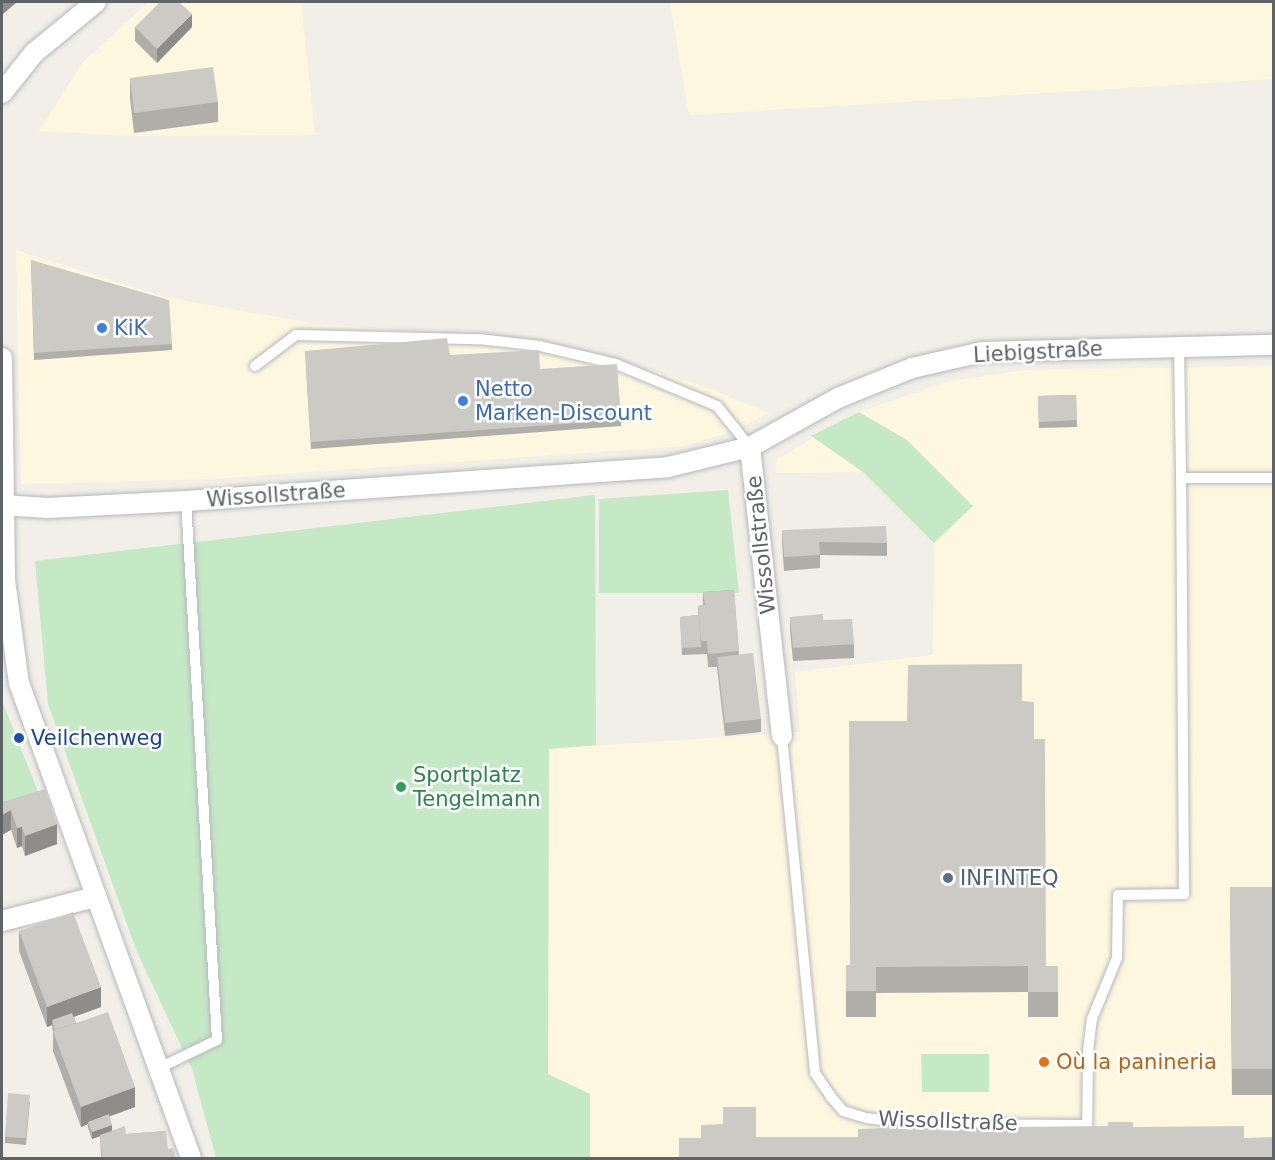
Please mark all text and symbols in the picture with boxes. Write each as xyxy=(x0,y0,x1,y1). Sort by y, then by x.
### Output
place label: KiK xyxy=(114,315,147,341)
marker: KiK xyxy=(95,321,109,335)
street label: Liebigstraße xyxy=(973,336,1103,368)
place label: Netto Marken-Discount xyxy=(475,376,652,426)
marker: Netto Marken-Discount xyxy=(456,394,470,408)
street label: Wissollstraße xyxy=(741,474,781,616)
street label: Wissollstraße xyxy=(206,478,346,512)
place label: Veilchenweg xyxy=(31,725,163,751)
marker: Veilchenweg xyxy=(12,731,26,745)
place label: Sportplatz Tengelmann xyxy=(413,762,541,812)
marker: Sportplatz Tengelmann xyxy=(394,780,408,794)
place label: INFINTEQ xyxy=(960,865,1059,891)
marker: INFINTEQ xyxy=(941,871,955,885)
place label: Où la panineria xyxy=(1056,1049,1217,1075)
marker: Où la panineria xyxy=(1037,1055,1051,1069)
street label: Wissollstraße xyxy=(878,1106,1018,1136)

